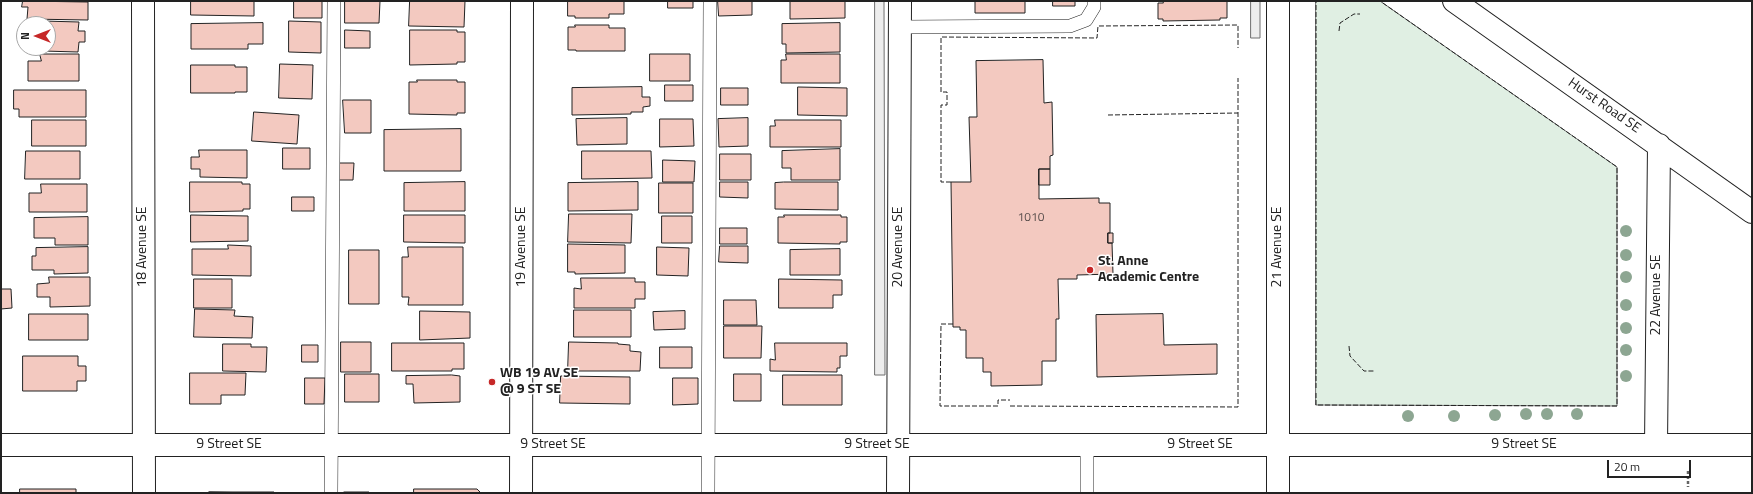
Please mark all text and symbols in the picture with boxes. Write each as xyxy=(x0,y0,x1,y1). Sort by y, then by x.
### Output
north arrow xyxy=(16,16,56,56)
text: N xyxy=(17,32,33,40)
street label: Hurst Road SE xyxy=(1564,75,1644,137)
street label: 18 Avenue SE xyxy=(135,207,151,287)
street label: 19 Avenue SE xyxy=(514,207,530,287)
street label: 20 Avenue SE xyxy=(891,207,907,287)
street label: 21 Avenue SE xyxy=(1270,207,1286,287)
house number: 1010 xyxy=(1018,211,1044,225)
place label: St. Anne Academic Centre xyxy=(1098,254,1199,286)
street label: 22 Avenue SE xyxy=(1649,255,1665,335)
marker: St. Anne Academic Centre xyxy=(1085,265,1095,275)
place label: WB 19 AV SE @ 9 ST SE xyxy=(500,366,578,398)
marker: WB 19 AV SE @ 9 ST SE xyxy=(487,377,497,387)
street label: 9 Street SE xyxy=(196,437,262,453)
street label: 9 Street SE xyxy=(520,437,586,453)
street label: 9 Street SE xyxy=(844,437,910,453)
street label: 9 Street SE xyxy=(1167,437,1233,453)
street label: 9 Street SE xyxy=(1491,437,1557,453)
scale bar xyxy=(1609,452,1693,478)
text: 20 m xyxy=(1614,457,1640,476)

